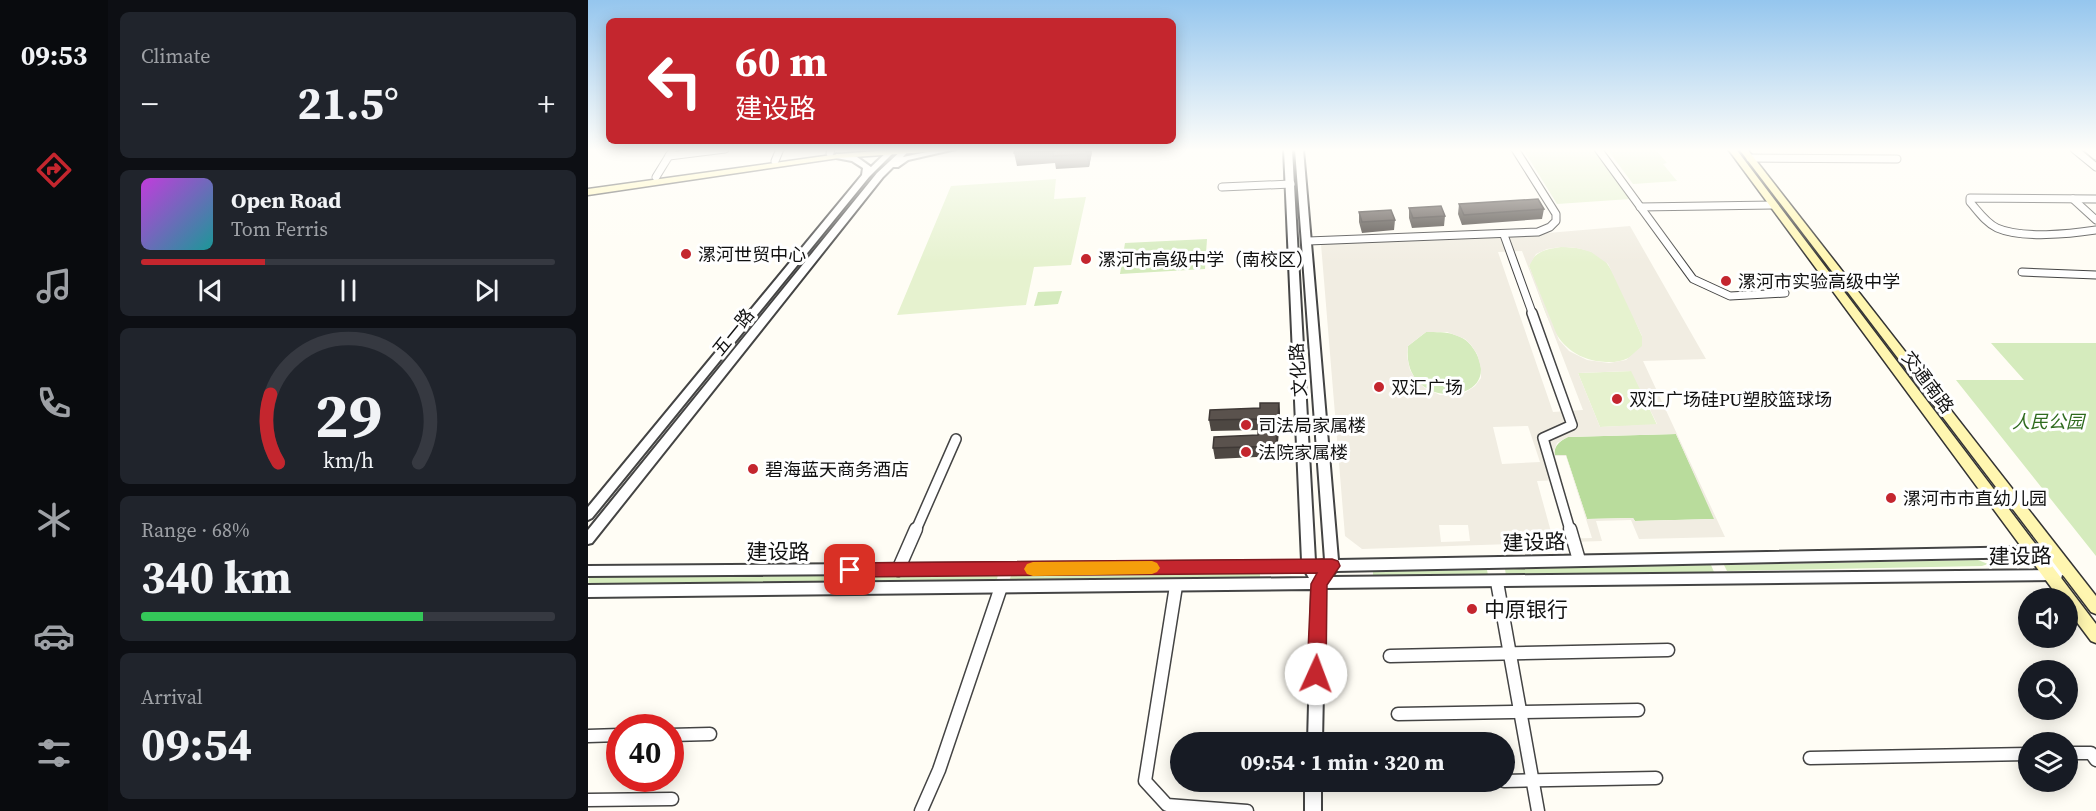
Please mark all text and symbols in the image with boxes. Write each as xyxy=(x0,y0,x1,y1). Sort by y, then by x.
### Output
text: 60 m xyxy=(735,32,828,90)
text: 09:53 xyxy=(21,37,87,74)
text: Climate xyxy=(141,42,210,70)
icon: left xyxy=(636,42,714,120)
text: 21.5° xyxy=(297,72,399,134)
text: − xyxy=(141,81,159,126)
text: + xyxy=(538,81,555,126)
text: 建设路 xyxy=(735,90,816,127)
icon: directions xyxy=(33,149,75,191)
text: Open Road xyxy=(231,185,341,215)
text: Tom Ferris xyxy=(231,215,328,243)
place label: 漯河世贸中心 xyxy=(698,242,806,267)
marker: 漯河世贸中心 xyxy=(679,247,693,261)
place label: 漯河市高级中学（南校区） xyxy=(1098,247,1314,272)
marker: 漯河市高级中学（南校区） xyxy=(1079,252,1093,266)
icon: music xyxy=(33,265,75,307)
place label: 漯河市实验高级中学 xyxy=(1738,269,1900,294)
icon: previous xyxy=(194,274,227,307)
icon: pause xyxy=(332,274,365,307)
icon: next xyxy=(470,274,503,307)
marker: 漯河市实验高级中学 xyxy=(1719,274,1733,288)
street label: 五一路 xyxy=(706,303,760,361)
street label: 文化路 xyxy=(1284,342,1312,398)
street label: 交通南路 xyxy=(1896,346,1960,418)
text: 29 xyxy=(314,372,382,458)
place label: 双汇广场 xyxy=(1391,375,1463,400)
marker: 双汇广场 xyxy=(1372,380,1386,394)
icon: phone xyxy=(33,382,75,424)
place label: 双汇广场硅PU塑胶篮球场 xyxy=(1629,387,1832,412)
marker: 双汇广场硅PU塑胶篮球场 xyxy=(1610,392,1624,406)
park label: 人民公园 xyxy=(2012,409,2087,434)
place label: 司法局家属楼 xyxy=(1258,413,1366,438)
marker: 司法局家属楼 xyxy=(1239,418,1253,432)
place label: 法院家属楼 xyxy=(1258,440,1348,465)
marker: 法院家属楼 xyxy=(1239,445,1253,459)
text: km/h xyxy=(322,446,374,475)
place label: 碧海蓝天商务酒店 xyxy=(765,457,909,482)
marker: 碧海蓝天商务酒店 xyxy=(746,462,760,476)
place label: 漯河市市直幼儿园 xyxy=(1903,486,2047,511)
marker: 漯河市市直幼儿园 xyxy=(1884,491,1898,505)
icon: climate xyxy=(33,499,75,541)
text: Range · 68% xyxy=(141,516,250,544)
street label: 建设路 xyxy=(1502,526,1566,558)
street label: 建设路 xyxy=(747,537,810,566)
street label: 建设路 xyxy=(1988,541,2052,571)
pin xyxy=(824,544,875,595)
text: 340 km xyxy=(141,546,292,608)
icon: arrive xyxy=(833,553,866,586)
map controls xyxy=(2018,588,2078,792)
button: sound xyxy=(2018,588,2078,648)
place label: 中原银行 xyxy=(1484,595,1568,624)
marker: 中原银行 xyxy=(1465,602,1479,616)
icon: car xyxy=(33,615,75,657)
position arrow xyxy=(1284,642,1348,706)
button: search xyxy=(2018,660,2078,720)
text: Arrival xyxy=(141,683,203,711)
text: 09:54 xyxy=(141,713,252,775)
speed limit sign: 40 xyxy=(606,714,684,792)
icon: filters xyxy=(33,732,75,774)
button: layers xyxy=(2018,732,2078,792)
text: 09:54 · 1 min · 320 m xyxy=(1241,747,1444,777)

